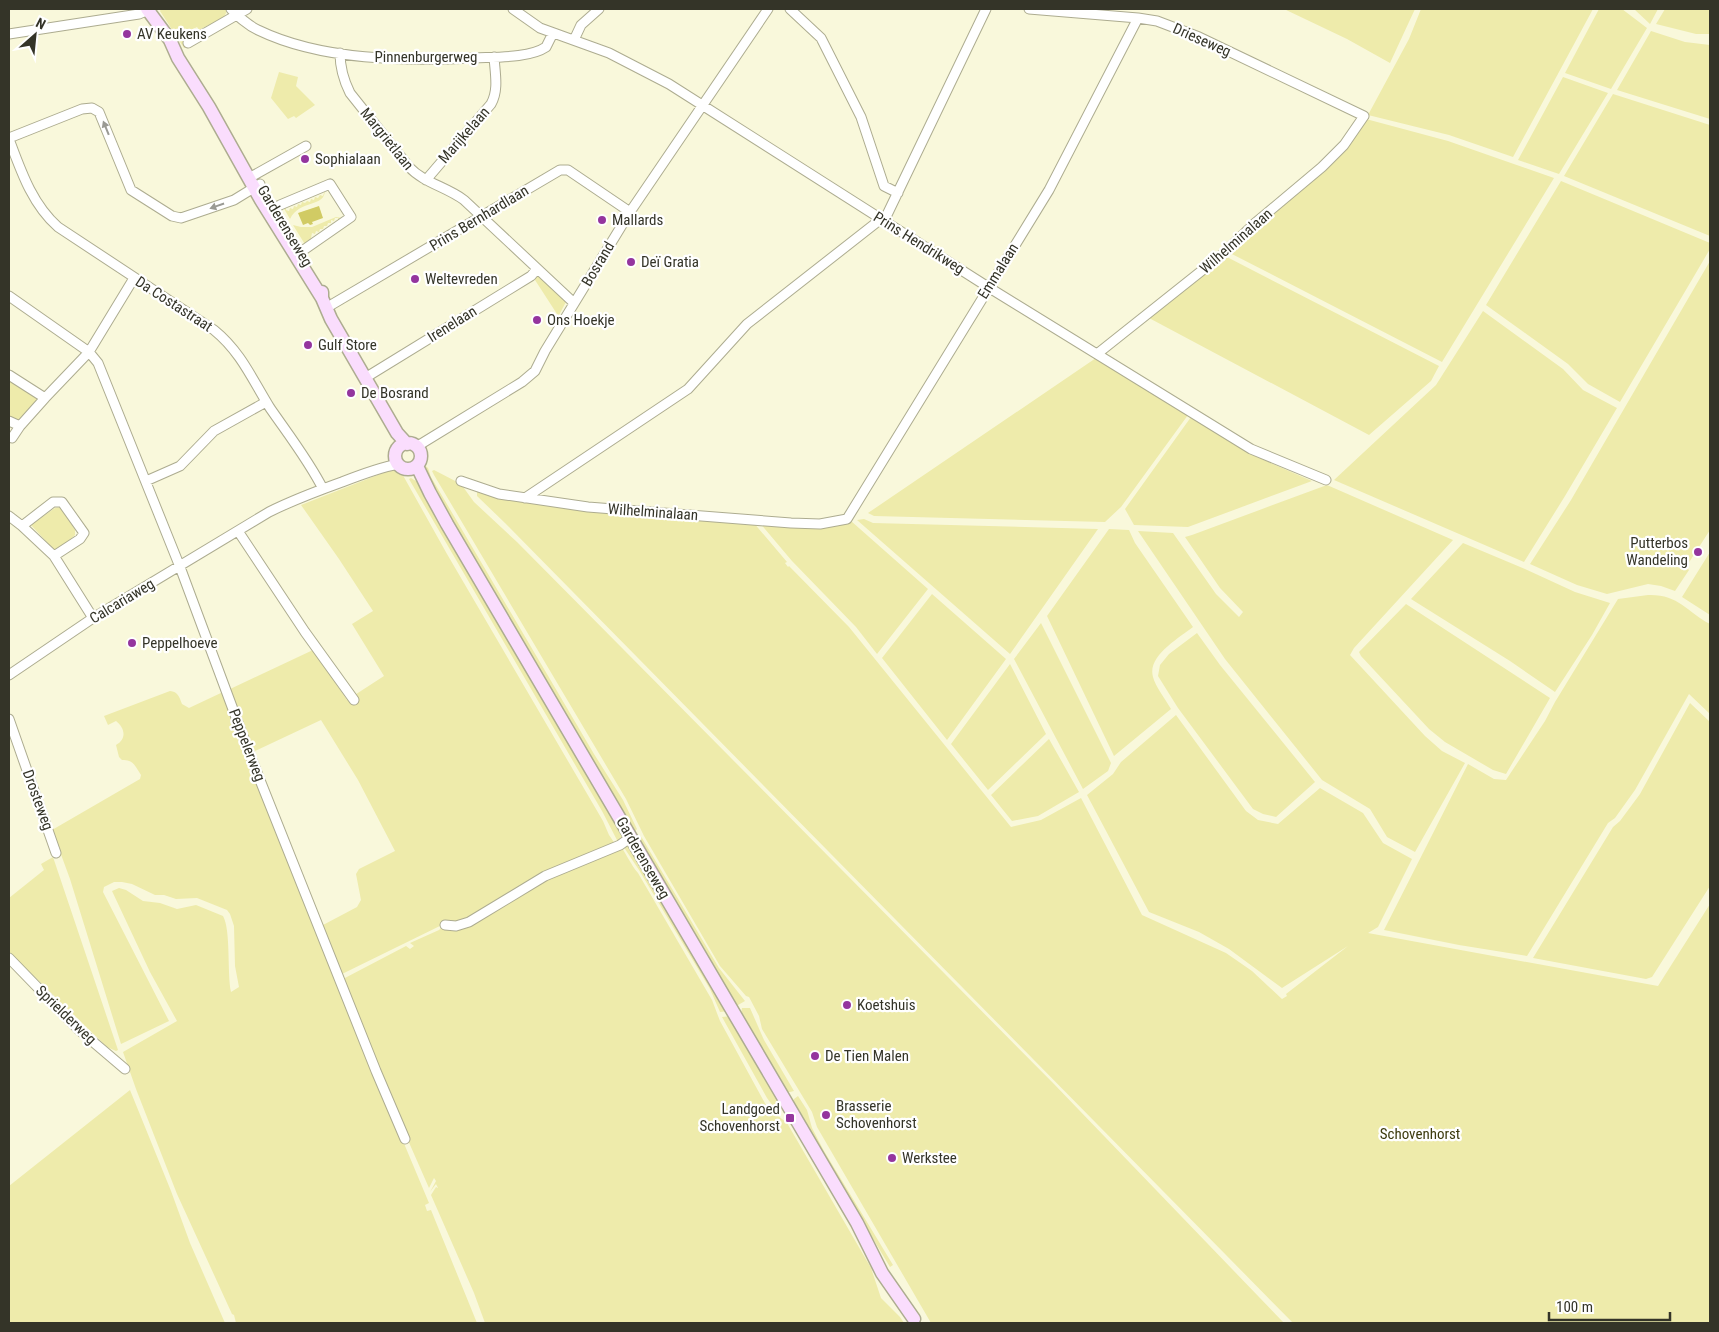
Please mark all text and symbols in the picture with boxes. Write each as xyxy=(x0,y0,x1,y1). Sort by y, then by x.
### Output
north arrow xyxy=(10,10,60,60)
text: N xyxy=(33,14,48,32)
street label: Drieseweg xyxy=(1170,19,1234,61)
place label: AV Keukens xyxy=(137,25,207,43)
marker: AV Keukens xyxy=(121,28,133,40)
street label: Pinnenburgerweg xyxy=(375,48,477,66)
street label: Marijkelaan xyxy=(435,103,493,167)
street label: Margrietlaan xyxy=(356,104,418,174)
one-way arrow xyxy=(101,121,109,135)
place label: Sophialaan xyxy=(315,150,381,168)
marker: Sophialaan xyxy=(299,153,311,165)
street label: Prins Bernhardlaan xyxy=(426,181,532,255)
street label: Garderenseweg xyxy=(254,182,316,270)
one-way arrow xyxy=(209,203,224,211)
street label: Wilhelminalaan xyxy=(1196,205,1276,277)
street label: Prins Hendrikweg xyxy=(870,208,968,278)
place label: Mallards xyxy=(612,211,663,229)
marker: Mallards xyxy=(596,214,608,226)
street label: Bosrand xyxy=(578,238,618,290)
street label: Emmalaan xyxy=(974,240,1022,302)
place label: Deï Gratia xyxy=(641,253,699,271)
marker: Deï Gratia xyxy=(625,256,637,268)
place label: Weltevreden xyxy=(425,270,498,288)
street label: Da Costastraat xyxy=(132,272,216,336)
marker: Weltevreden xyxy=(409,273,421,285)
street label: Irenelaan xyxy=(424,302,480,346)
place label: Ons Hoekje xyxy=(547,311,615,329)
marker: Ons Hoekje xyxy=(531,314,543,326)
place label: Gulf Store xyxy=(318,336,377,354)
marker: Gulf Store xyxy=(302,339,314,351)
place label: De Bosrand xyxy=(361,384,429,402)
marker: De Bosrand xyxy=(345,387,357,399)
street label: Wilhelminalaan xyxy=(607,500,699,524)
place label: Putterbos Wandeling xyxy=(1626,534,1688,569)
marker: Putterbos Wandeling xyxy=(1692,546,1704,558)
street label: Calcariaweg xyxy=(86,575,158,627)
place label: Peppelhoeve xyxy=(142,634,218,652)
marker: Peppelhoeve xyxy=(126,637,138,649)
street label: Peppelerweg xyxy=(225,706,269,784)
street label: Drosteweg xyxy=(19,767,57,833)
street label: Garderenseweg xyxy=(612,814,674,902)
street label: Sprielderweg xyxy=(32,982,100,1048)
place label: Koetshuis xyxy=(857,996,916,1014)
marker: Koetshuis xyxy=(841,999,853,1011)
place label: De Tien Malen xyxy=(825,1047,909,1065)
marker: De Tien Malen xyxy=(809,1050,821,1062)
place label: Brasserie Schovenhorst xyxy=(836,1097,917,1132)
place label: Landgoed Schovenhorst xyxy=(699,1100,780,1135)
marker: Brasserie Schovenhorst xyxy=(820,1109,832,1121)
marker: Landgoed Schovenhorst xyxy=(784,1112,796,1124)
park label: Schovenhorst xyxy=(1380,1125,1460,1143)
place label: Werkstee xyxy=(902,1149,957,1167)
marker: Werkstee xyxy=(886,1152,898,1164)
scale bar xyxy=(1549,1290,1670,1322)
text: 100 m xyxy=(1556,1298,1593,1316)

